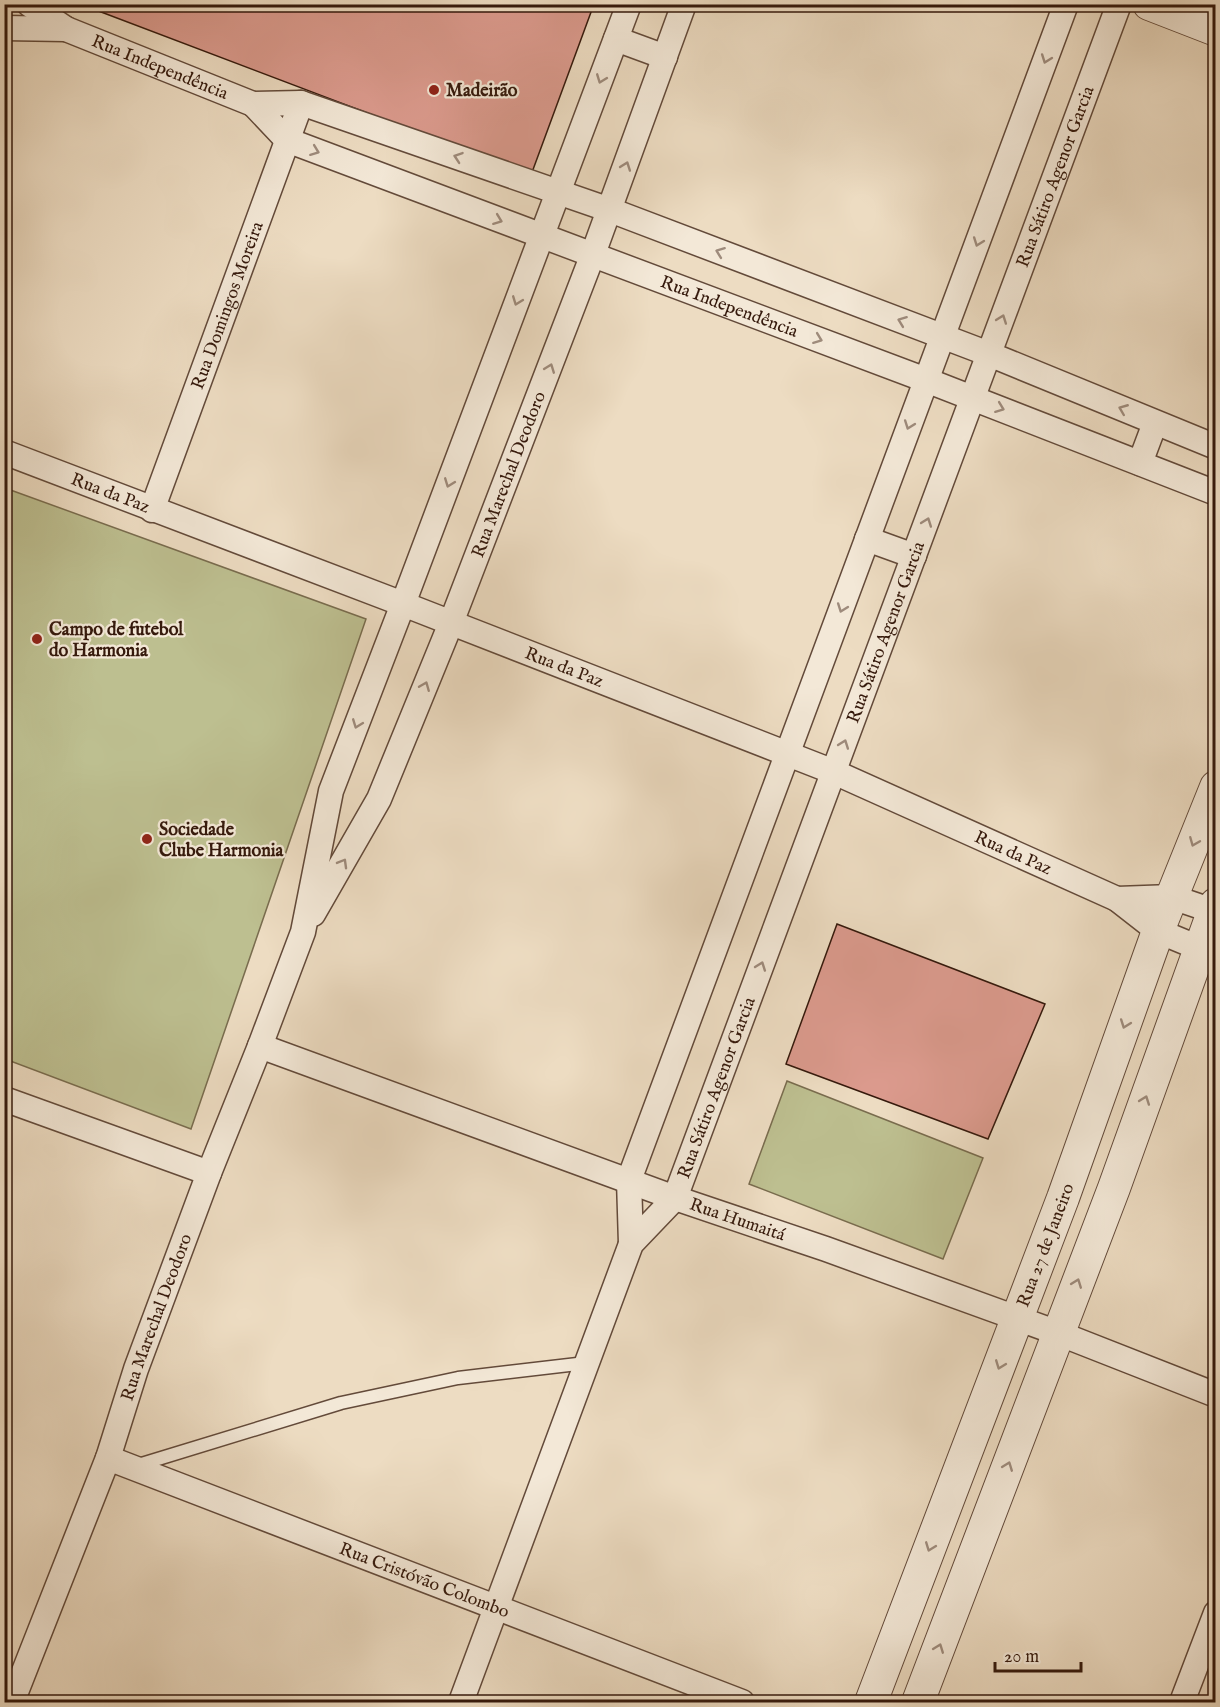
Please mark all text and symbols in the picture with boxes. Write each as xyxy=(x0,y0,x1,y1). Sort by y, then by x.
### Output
street label: Rua Independência xyxy=(88,30,231,106)
one-way arrow xyxy=(1040,53,1053,64)
one-way arrow xyxy=(595,73,608,84)
place label: Madeirão xyxy=(446,80,518,103)
marker: Madeirão xyxy=(427,83,441,97)
street label: Rua Sátiro Agenor Garcia xyxy=(1012,83,1101,271)
one-way arrow xyxy=(310,143,320,156)
one-way arrow xyxy=(453,152,464,165)
one-way arrow xyxy=(619,161,631,172)
one-way arrow xyxy=(492,212,503,225)
street label: Rua Domingos Moreira xyxy=(187,218,270,393)
one-way arrow xyxy=(972,236,985,247)
one-way arrow xyxy=(715,247,726,259)
street label: Rua Independência xyxy=(657,271,801,344)
one-way arrow xyxy=(512,295,524,306)
one-way arrow xyxy=(994,315,1007,325)
one-way arrow xyxy=(898,316,908,329)
one-way arrow xyxy=(812,332,823,344)
one-way arrow xyxy=(542,363,555,374)
street label: Rua Marechal Deodoro xyxy=(467,388,552,561)
one-way arrow xyxy=(995,401,1005,414)
one-way arrow xyxy=(1118,404,1129,416)
one-way arrow xyxy=(904,419,917,430)
street label: Rua da Paz xyxy=(67,469,153,519)
one-way arrow xyxy=(443,478,456,488)
one-way arrow xyxy=(919,517,932,528)
street label: Rua Sátiro Agenor Garcia xyxy=(843,538,931,727)
one-way arrow xyxy=(836,602,849,612)
place label: Campo de futebol do Harmonia xyxy=(49,619,184,663)
marker: Campo de futebol do Harmonia xyxy=(30,632,44,646)
street label: Rua da Paz xyxy=(521,643,606,694)
one-way arrow xyxy=(418,682,430,693)
one-way arrow xyxy=(352,718,364,729)
one-way arrow xyxy=(837,739,849,750)
place label: Sociedade Clube Harmonia xyxy=(159,819,285,863)
street label: Rua da Paz xyxy=(970,826,1055,881)
marker: Sociedade Clube Harmonia xyxy=(140,832,154,846)
one-way arrow xyxy=(1189,835,1201,846)
one-way arrow xyxy=(335,858,347,869)
one-way arrow xyxy=(754,961,767,972)
street label: Rua Sátiro Agenor Garcia xyxy=(673,994,762,1182)
one-way arrow xyxy=(1120,1018,1133,1029)
one-way arrow xyxy=(1137,1096,1150,1106)
street label: Rua 27 de Janeiro xyxy=(1012,1180,1080,1311)
street label: Rua Humaitá xyxy=(686,1194,788,1247)
street label: Rua Marechal Deodoro xyxy=(117,1231,198,1404)
one-way arrow xyxy=(1070,1279,1083,1289)
one-way arrow xyxy=(995,1359,1007,1370)
one-way arrow xyxy=(1001,1461,1013,1472)
street label: Rua Cristóvão Colombo xyxy=(335,1538,512,1624)
one-way arrow xyxy=(925,1541,938,1552)
scale bar xyxy=(995,1635,1080,1673)
one-way arrow xyxy=(931,1643,944,1654)
text: 20 m xyxy=(1004,1646,1039,1669)

